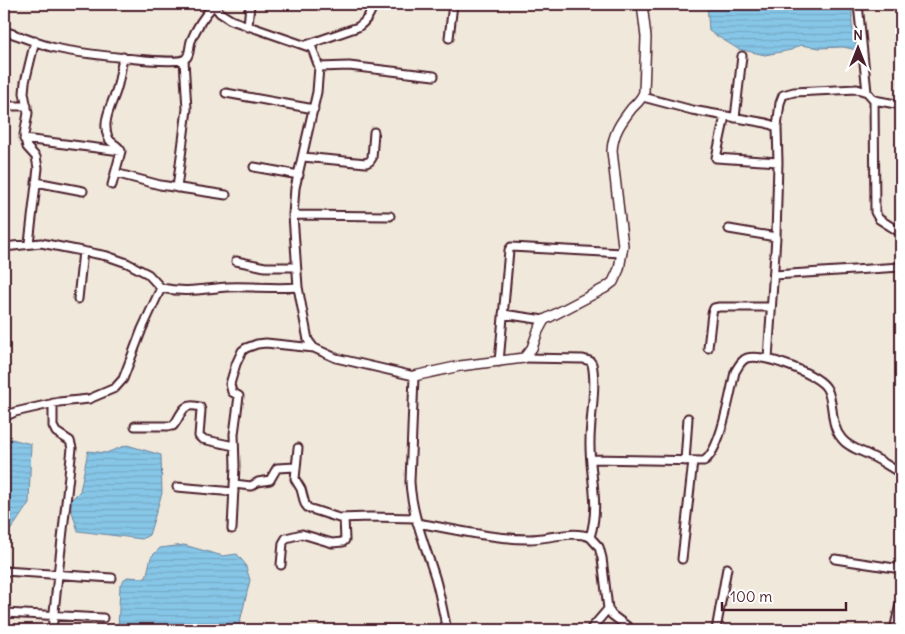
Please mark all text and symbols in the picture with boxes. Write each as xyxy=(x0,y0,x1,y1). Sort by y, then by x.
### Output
north arrow xyxy=(832,22,882,72)
text: N xyxy=(853,26,863,44)
scale bar xyxy=(722,579,846,611)
text: 100 m xyxy=(730,587,772,606)

